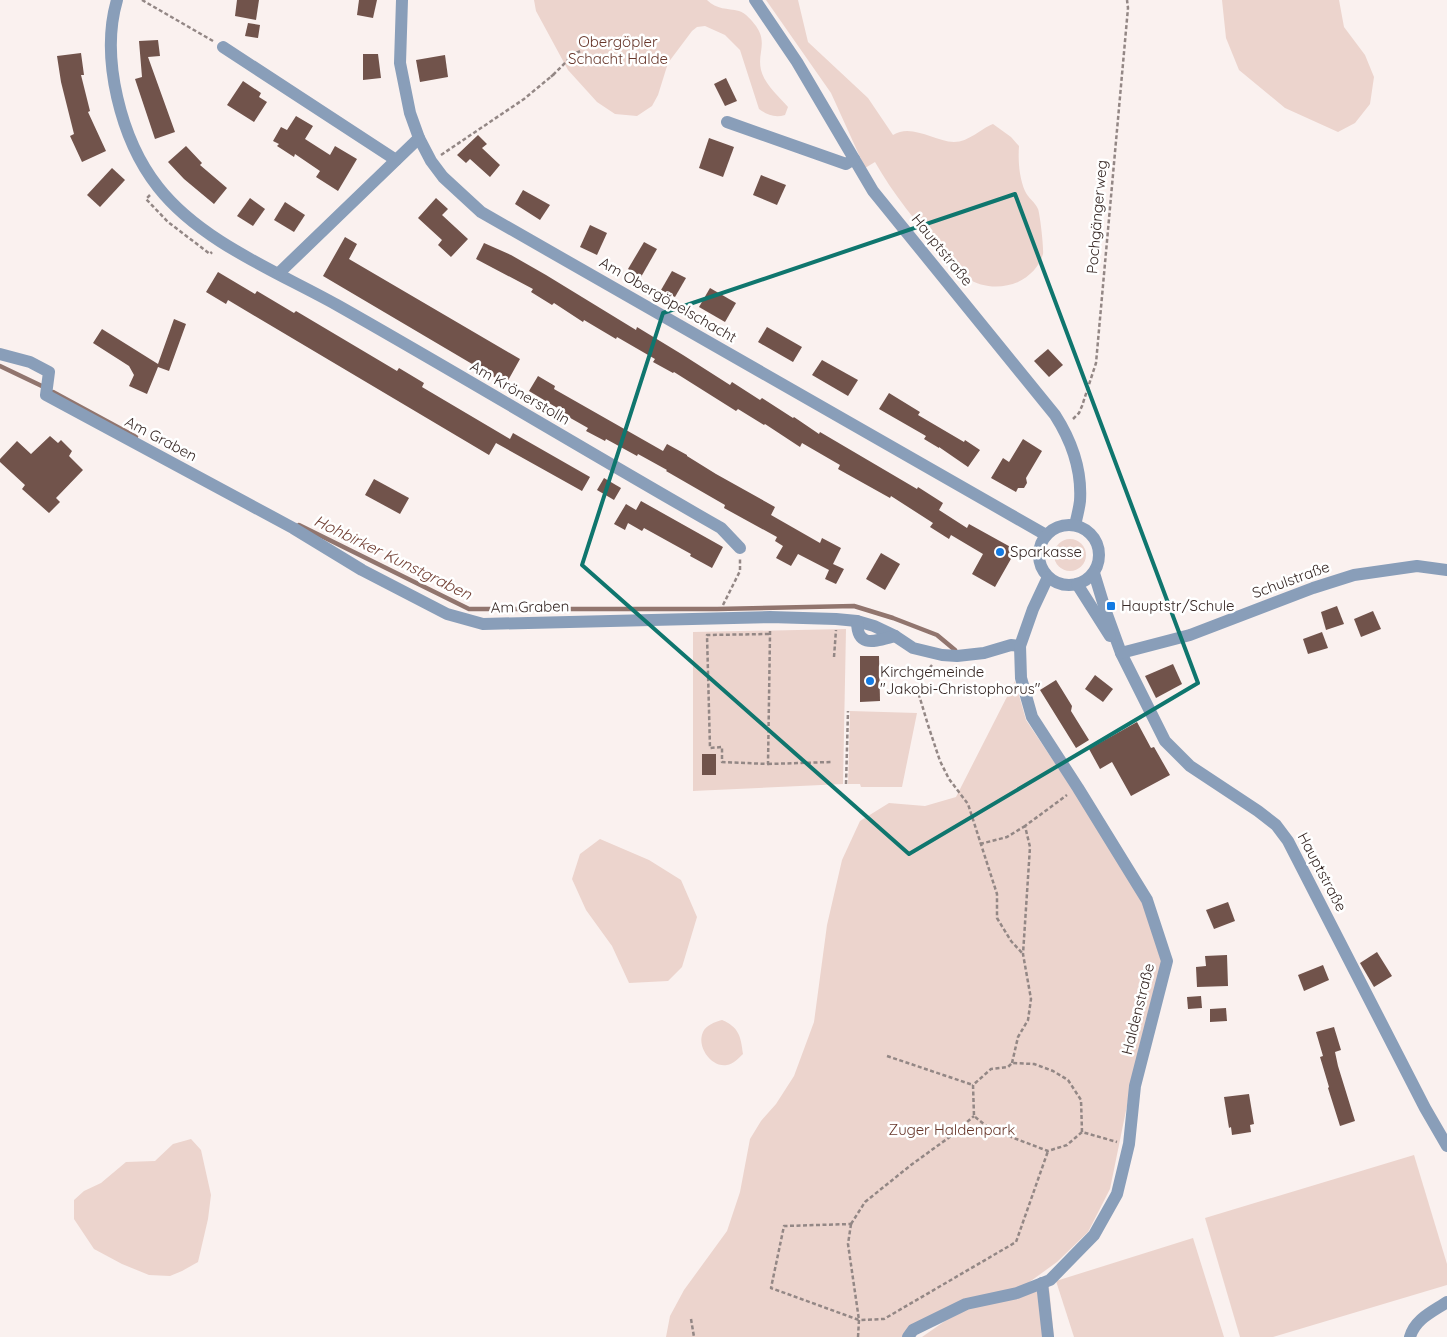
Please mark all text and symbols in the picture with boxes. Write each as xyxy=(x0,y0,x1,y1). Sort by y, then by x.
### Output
park label: Obergöpler Schacht Halde xyxy=(568,32,668,68)
street label: Pochgängerweg xyxy=(1082,159,1111,275)
street label: Hauptstraße xyxy=(908,210,977,290)
street label: Am Obergöpelschacht xyxy=(596,253,740,347)
street label: Am Krönerstolln xyxy=(467,356,573,429)
street label: Am Graben xyxy=(122,412,200,465)
water label: Hohbirker Kunstgraben xyxy=(311,510,476,604)
place label: Sparkasse xyxy=(1010,542,1082,561)
marker: Sparkasse xyxy=(994,546,1006,558)
street label: Schulstraße xyxy=(1249,557,1332,602)
street label: Am Graben xyxy=(490,596,570,617)
place label: Hauptstr/Schule xyxy=(1121,596,1235,615)
marker: Hauptstr/Schule xyxy=(1105,600,1117,612)
place label: Kirchgemeinde "Jakobi-Christophorus" xyxy=(880,662,1041,698)
marker: Kirchgemeinde "Jakobi-Christophorus" xyxy=(864,675,876,687)
street label: Hauptstraße xyxy=(1294,829,1351,915)
street label: Haldenstraße xyxy=(1117,961,1158,1057)
park label: Zuger Haldenpark xyxy=(889,1120,1015,1139)

